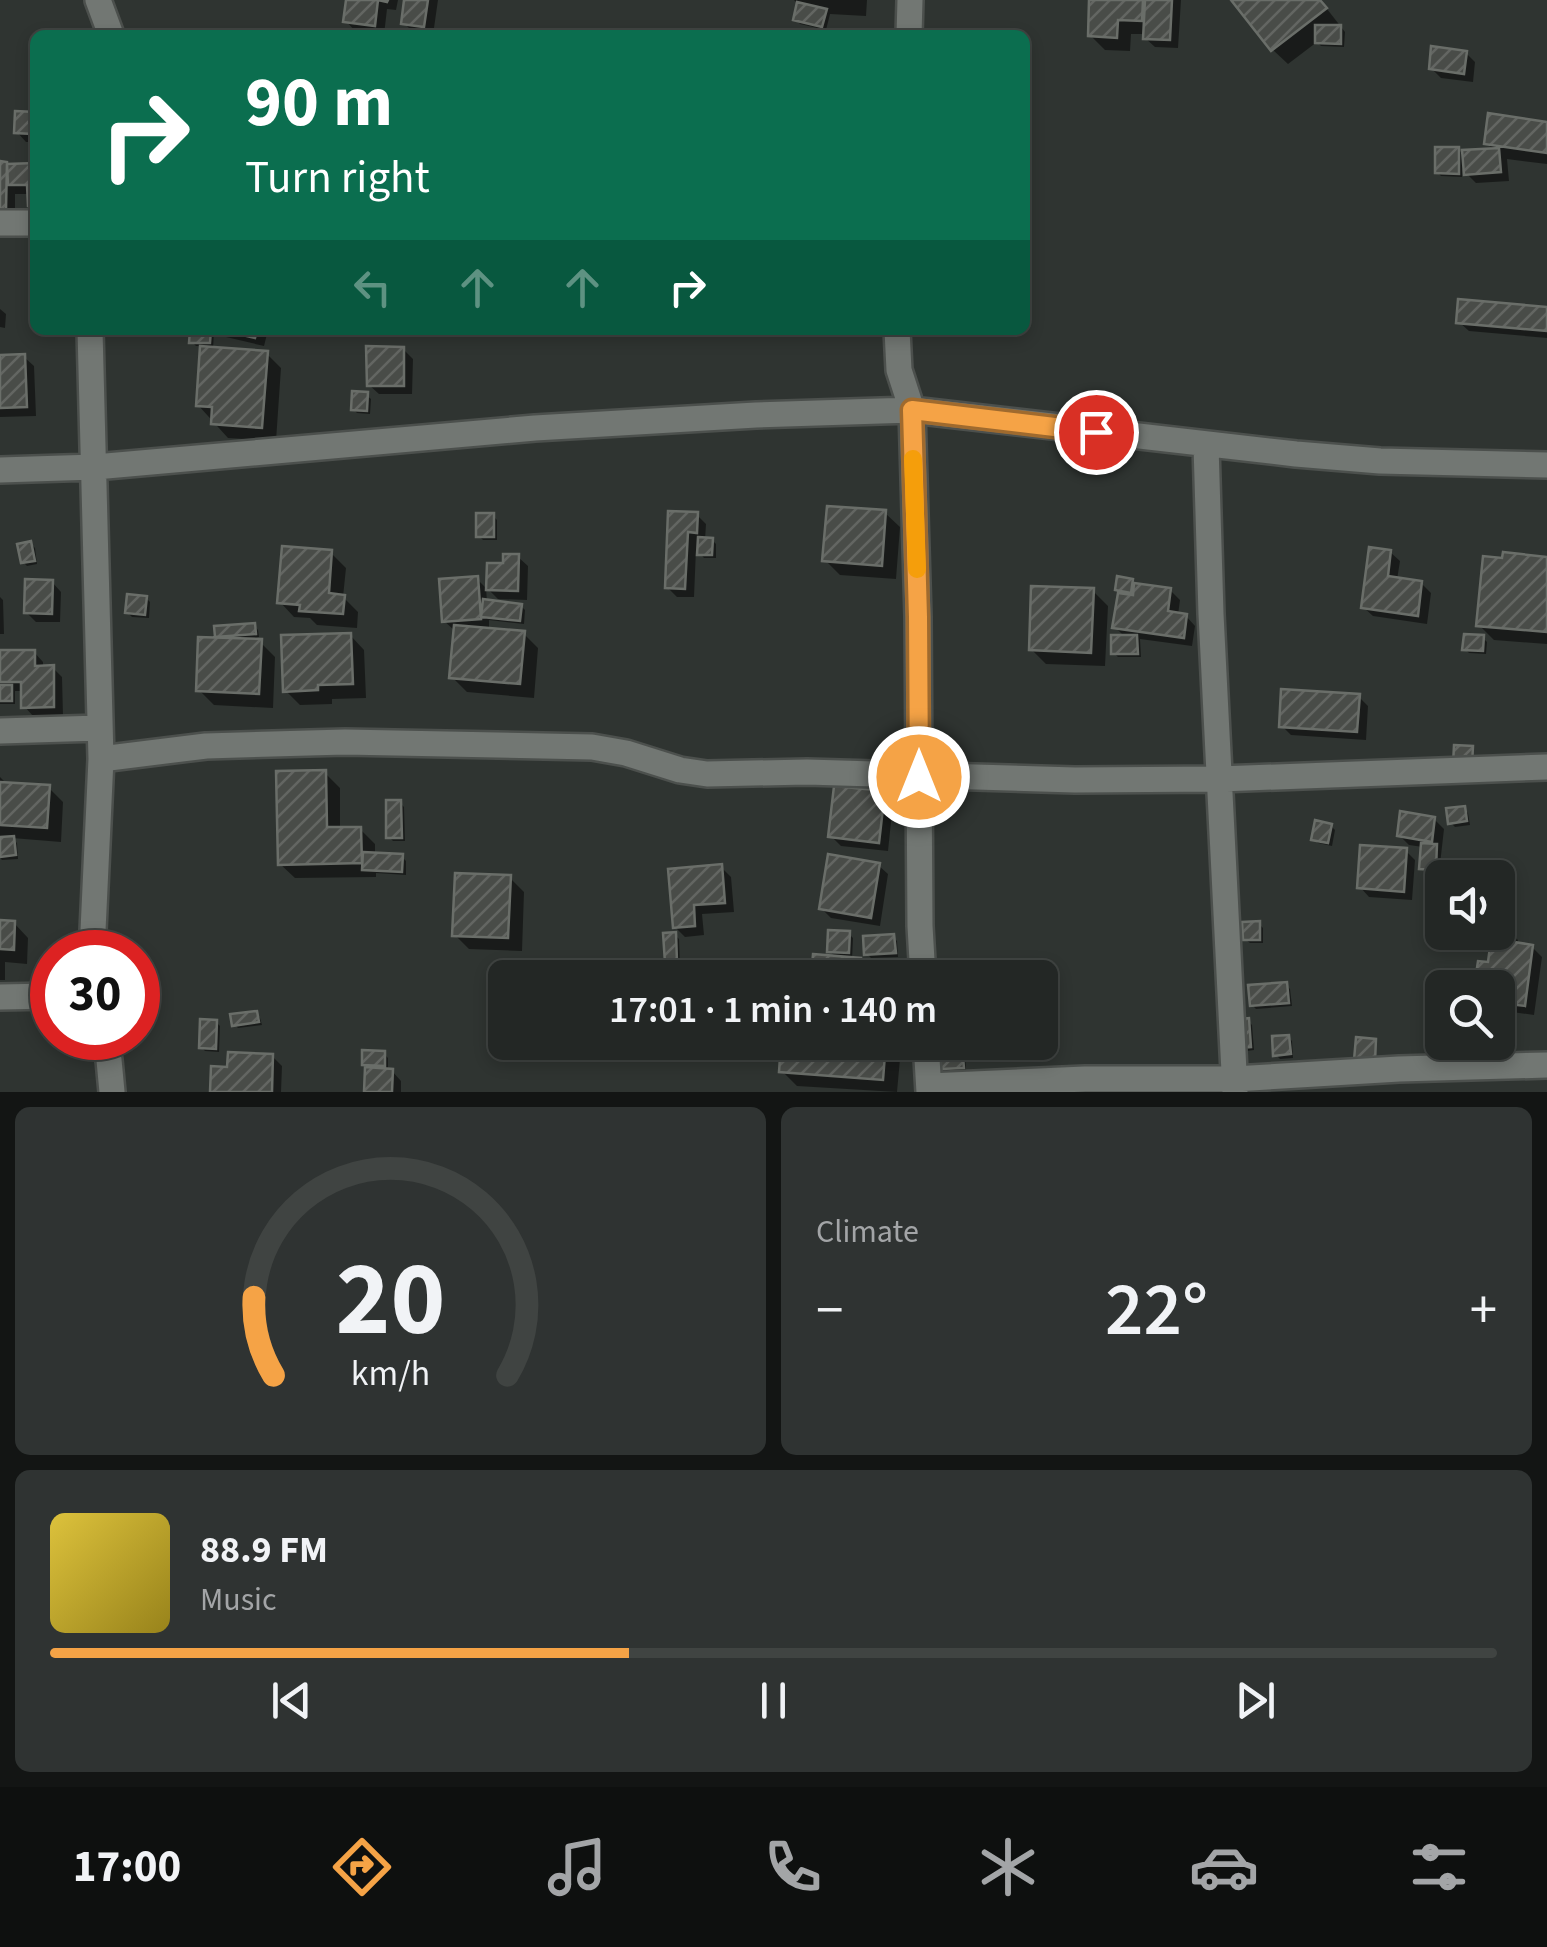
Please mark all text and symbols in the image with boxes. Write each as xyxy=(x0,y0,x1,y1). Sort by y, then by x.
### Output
text: 90 m xyxy=(245,53,393,153)
icon: right xyxy=(80,70,210,200)
text: Turn right xyxy=(245,146,430,210)
icon: left xyxy=(345,260,400,315)
icon: ahead xyxy=(450,260,505,315)
icon: ahead xyxy=(555,260,610,315)
icon: right xyxy=(660,260,715,315)
pin xyxy=(1054,390,1139,475)
icon: arrive xyxy=(1069,405,1124,460)
position arrow xyxy=(867,725,971,829)
map controls xyxy=(1425,860,1515,1060)
button: sound xyxy=(1425,860,1515,950)
speed limit sign: 30 xyxy=(30,930,160,1060)
button: search xyxy=(1425,970,1515,1060)
text: 17:01 · 1 min · 140 m xyxy=(609,983,937,1037)
text: Climate xyxy=(816,1209,919,1255)
text: 20 xyxy=(336,1227,445,1375)
text: 22° xyxy=(1105,1257,1208,1364)
text: − xyxy=(816,1272,843,1350)
text: + xyxy=(1470,1272,1497,1350)
text: km/h xyxy=(351,1348,430,1399)
text: 88.9 FM xyxy=(200,1523,328,1577)
text: Music xyxy=(200,1577,277,1623)
icon: previous xyxy=(264,1673,319,1728)
icon: pause xyxy=(746,1673,801,1728)
icon: next xyxy=(1228,1673,1283,1728)
icon: directions xyxy=(327,1832,397,1902)
icon: music xyxy=(542,1832,612,1902)
icon: phone xyxy=(758,1832,828,1902)
icon: climate xyxy=(973,1832,1043,1902)
icon: car xyxy=(1189,1832,1259,1902)
icon: filters xyxy=(1404,1832,1474,1902)
text: 17:00 xyxy=(73,1835,181,1899)

